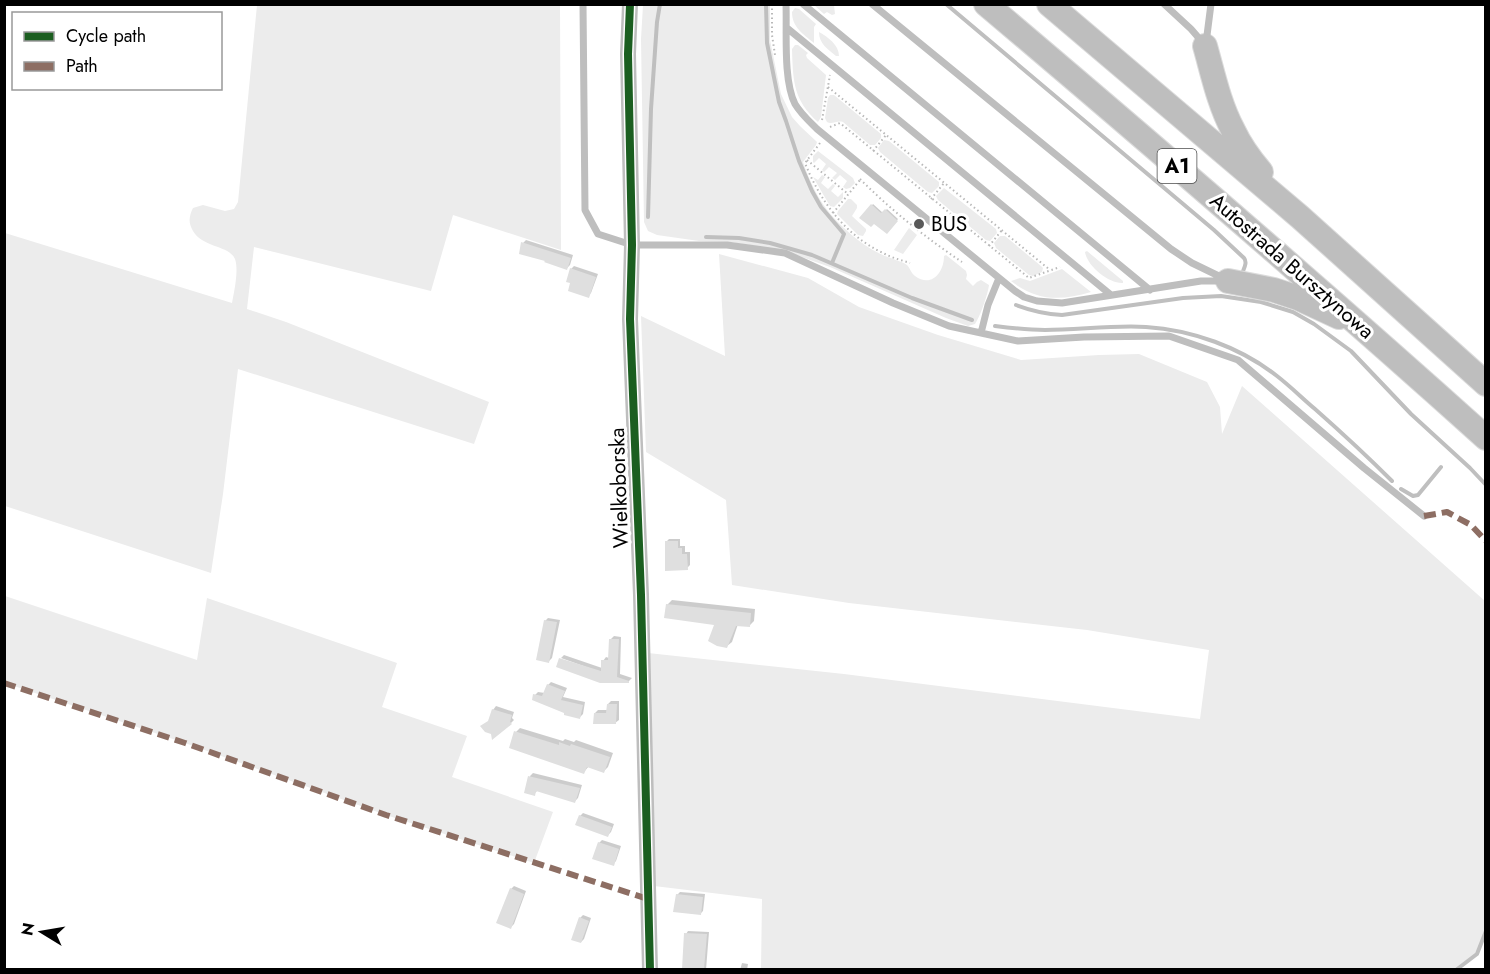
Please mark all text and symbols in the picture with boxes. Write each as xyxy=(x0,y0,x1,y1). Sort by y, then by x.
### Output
legend xyxy=(12,12,222,90)
text: Cycle path xyxy=(66,23,146,49)
text: Path xyxy=(66,53,98,79)
road number: A1 xyxy=(1158,149,1196,183)
street label: Autostrada Bursztynowa xyxy=(1203,186,1381,346)
place label: BUS xyxy=(931,209,967,239)
marker: BUS xyxy=(912,217,926,231)
street label: Wielkoborska xyxy=(602,427,636,549)
north arrow xyxy=(12,902,72,962)
text: N xyxy=(15,921,40,938)

